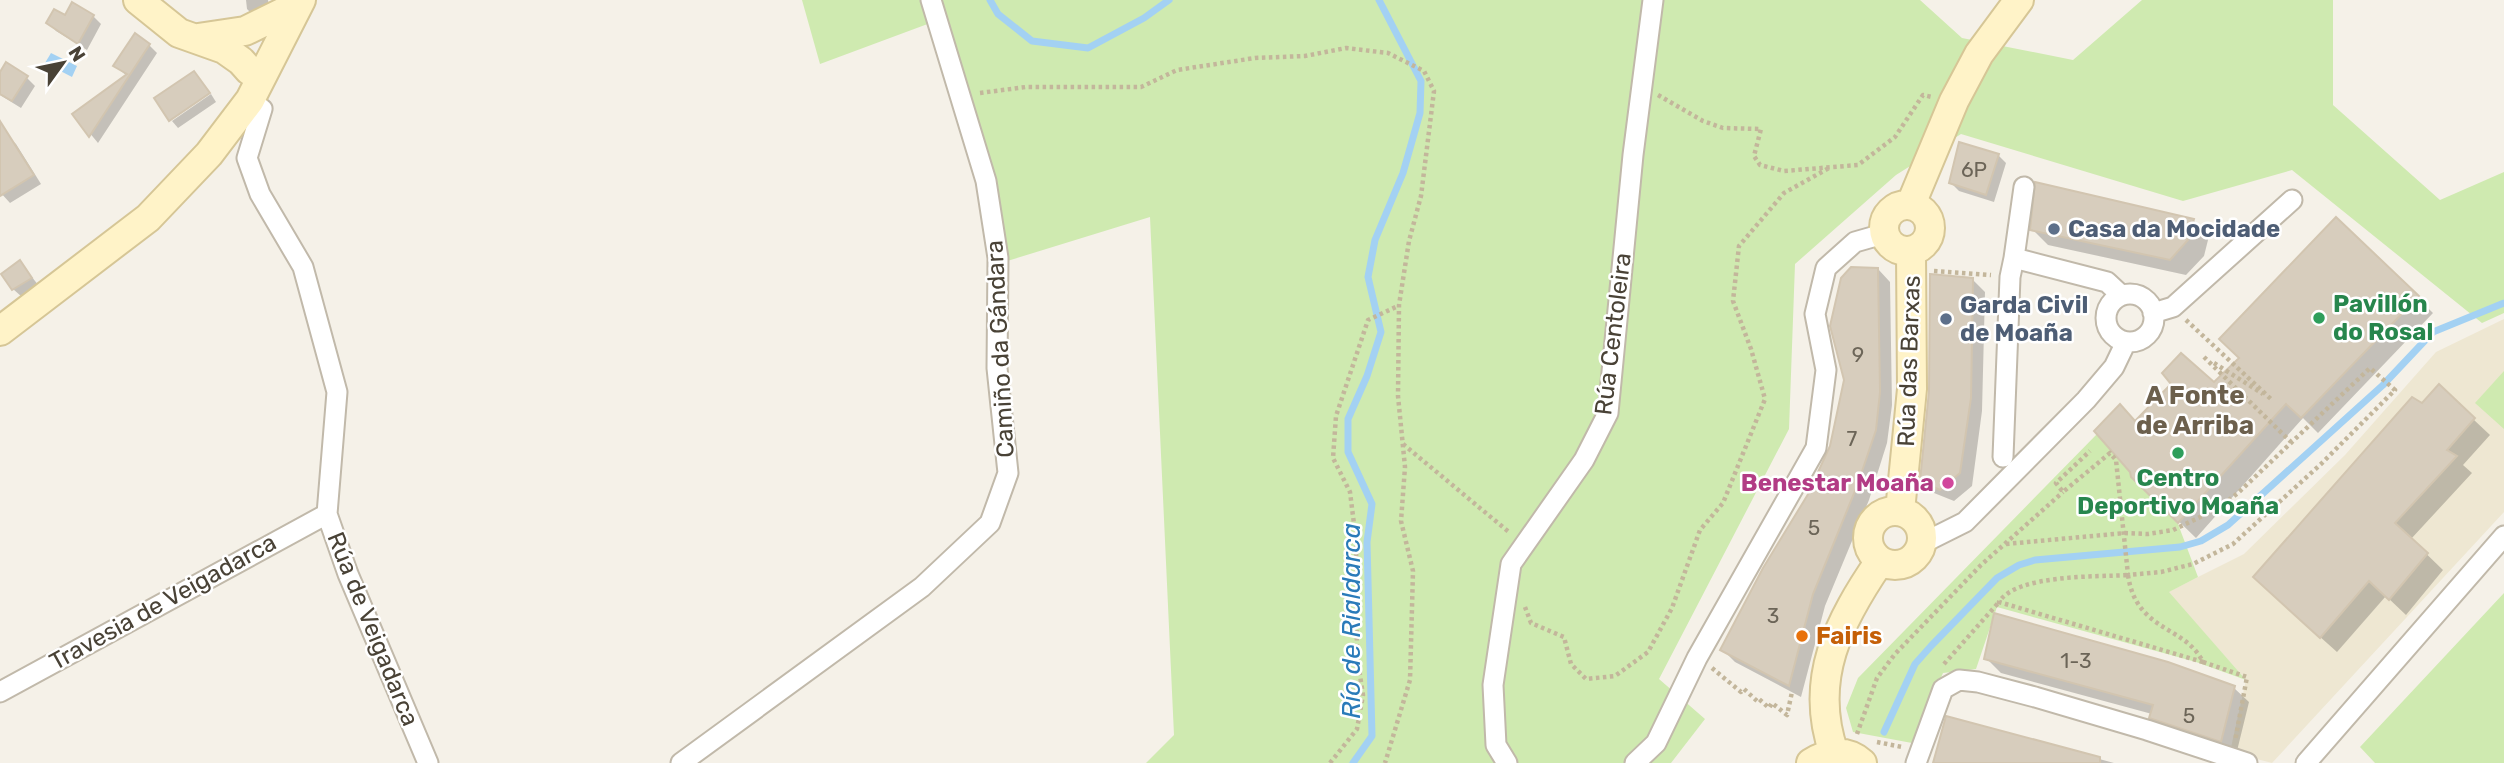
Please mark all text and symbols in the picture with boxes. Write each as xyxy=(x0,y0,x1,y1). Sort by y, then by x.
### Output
north arrow xyxy=(28,28,98,98)
text: N xyxy=(63,42,90,66)
house number: 6P xyxy=(1961,157,1987,182)
place label: Casa da Mocidade xyxy=(2068,215,2280,243)
marker: Casa da Mocidade xyxy=(2046,221,2062,237)
street label: Camiño da Gándara xyxy=(980,240,1020,458)
street label: Rúa Centoleira xyxy=(1589,251,1637,417)
street label: Rúa das Barxas xyxy=(1892,275,1926,447)
place label: Pavillón do Rosal xyxy=(2333,290,2433,346)
place label: Garda Civil de Moaña xyxy=(1960,291,2088,347)
marker: Pavillón do Rosal xyxy=(2311,310,2327,326)
marker: Garda Civil de Moaña xyxy=(1938,311,1954,327)
house number: 9 xyxy=(1852,342,1864,367)
district label: A Fonte de Arriba xyxy=(2136,380,2254,441)
house number: 7 xyxy=(1847,426,1858,451)
marker: Centro Deportivo Moaña xyxy=(2170,445,2186,461)
place label: Centro Deportivo Moaña xyxy=(2077,464,2279,520)
place label: Benestar Moaña xyxy=(1741,469,1934,497)
marker: Benestar Moaña xyxy=(1940,475,1956,491)
house number: 5 xyxy=(1808,515,1820,540)
water label: Río de Rialdarca xyxy=(1336,523,1367,719)
street label: Travesia de Veigadarca xyxy=(45,528,281,676)
street label: Rúa de Veigadarca xyxy=(321,528,425,730)
house number: 3 xyxy=(1767,603,1779,628)
place label: Fairis xyxy=(1816,622,1882,650)
marker: Fairis xyxy=(1794,628,1810,644)
house number: 1-3 xyxy=(2060,648,2092,673)
house number: 5 xyxy=(2183,703,2195,728)

